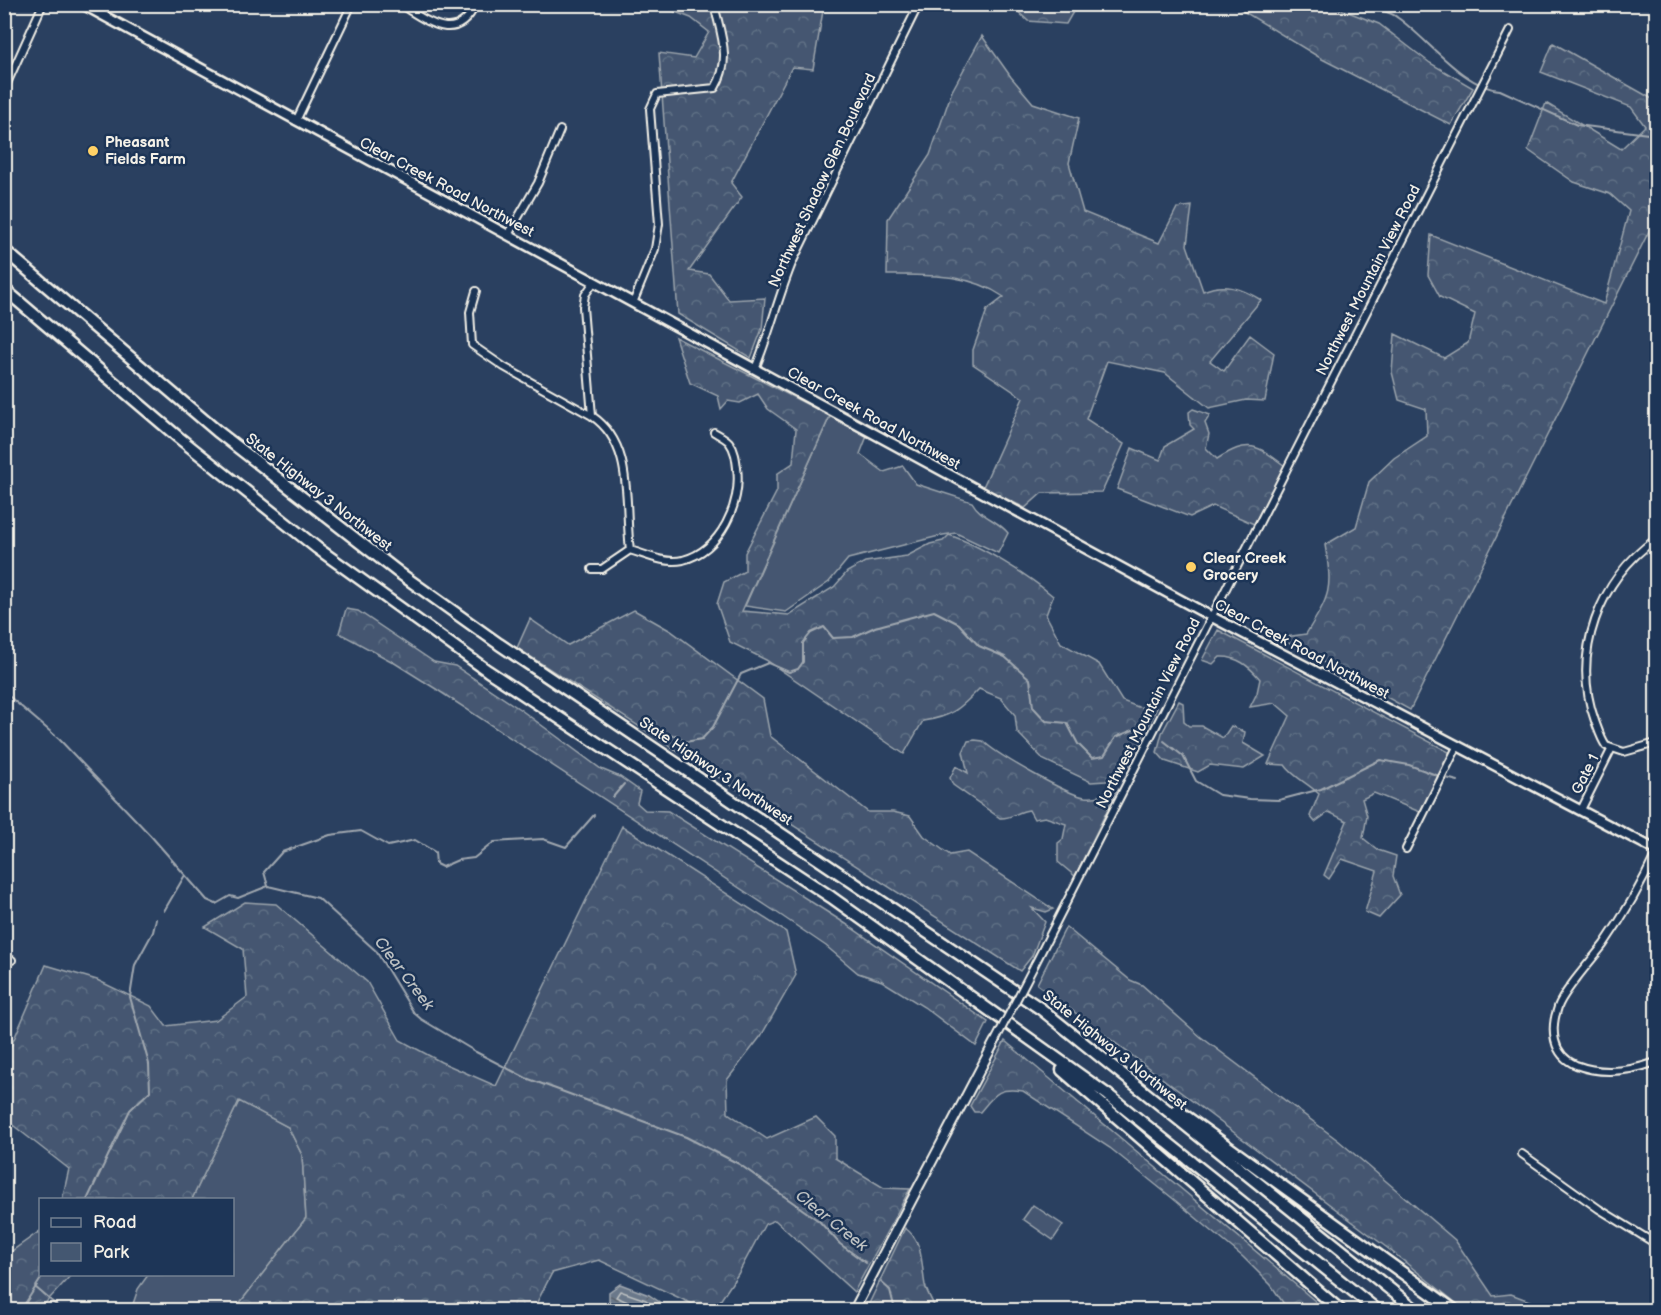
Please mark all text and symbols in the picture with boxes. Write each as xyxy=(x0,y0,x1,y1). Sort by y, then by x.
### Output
street label: Northwest Shadow Glen Boulevard xyxy=(764,70,881,290)
place label: Pheasant Fields Farm xyxy=(105,133,186,169)
street label: Clear Creek Road Northwest xyxy=(356,133,538,242)
marker: Pheasant Fields Farm xyxy=(86,144,100,158)
street label: Northwest Mountain View Road xyxy=(1312,182,1425,379)
street label: Clear Creek Road Northwest xyxy=(784,363,964,474)
street label: State Highway 3 Northwest xyxy=(242,429,396,556)
place label: Clear Creek Grocery xyxy=(1203,549,1286,585)
marker: Clear Creek Grocery xyxy=(1184,560,1198,574)
street label: Clear Creek Road Northwest xyxy=(1211,595,1393,704)
street label: Northwest Mountain View Road xyxy=(1092,615,1205,812)
street label: State Highway 3 Northwest xyxy=(635,713,796,830)
street label: Gate 1 xyxy=(1567,751,1604,798)
water label: Clear Creek xyxy=(370,933,438,1015)
street label: State Highway 3 Northwest xyxy=(1038,986,1191,1115)
water label: Clear Creek xyxy=(791,1186,872,1257)
legend xyxy=(39,1198,234,1276)
text: Road xyxy=(93,1212,137,1233)
text: Park xyxy=(93,1242,129,1263)

